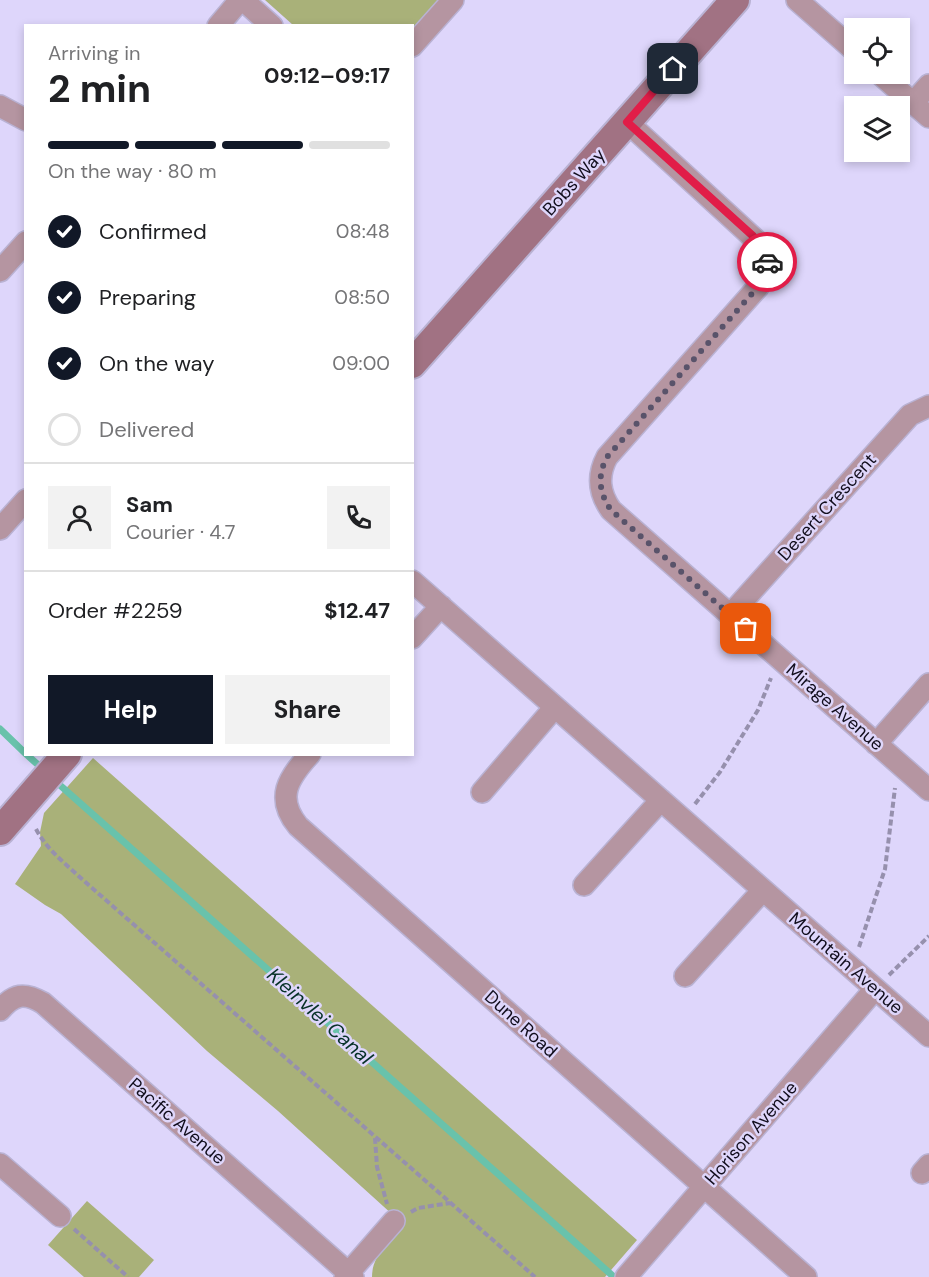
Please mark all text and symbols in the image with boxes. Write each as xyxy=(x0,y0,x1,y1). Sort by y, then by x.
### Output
map controls xyxy=(844,18,910,162)
button: locate xyxy=(844,18,910,84)
text: Arriving in xyxy=(48,40,140,66)
pin xyxy=(647,43,698,94)
icon: home xyxy=(656,52,689,85)
text: 09:12–09:17 xyxy=(264,61,390,90)
text: 2 min xyxy=(48,63,151,114)
button: layers xyxy=(844,96,910,162)
street label: Bobs Way xyxy=(537,143,611,221)
text: On the way · 80 m xyxy=(48,158,216,184)
icon: check xyxy=(48,215,81,248)
text: Confirmed xyxy=(99,217,207,246)
text: 08:48 xyxy=(336,218,390,244)
courier xyxy=(737,232,797,292)
icon: car xyxy=(751,246,784,279)
icon: check xyxy=(48,281,81,314)
text: Preparing xyxy=(99,283,196,312)
text: 08:50 xyxy=(334,284,390,310)
icon: check xyxy=(48,347,81,380)
text: On the way xyxy=(99,349,214,378)
text: 09:00 xyxy=(332,350,390,376)
text: Delivered xyxy=(99,415,194,444)
street label: Desert Crescent xyxy=(772,448,882,566)
button: person xyxy=(48,486,111,549)
button: phone xyxy=(327,486,390,549)
text: Sam xyxy=(126,490,173,519)
text: Courier · 4.7 xyxy=(126,519,235,545)
text: Order #2259 xyxy=(48,596,183,625)
text: $12.47 xyxy=(324,596,390,625)
pin xyxy=(720,603,771,654)
icon: bag xyxy=(729,612,762,645)
street label: Mirage Avenue xyxy=(781,658,889,756)
button: Help xyxy=(48,675,213,744)
button: Share xyxy=(225,675,390,744)
street label: Mountain Avenue xyxy=(784,907,908,1019)
water label: Kleinvlei Canal xyxy=(262,962,379,1071)
street label: Dune Road xyxy=(480,985,562,1063)
street label: Pacific Avenue xyxy=(124,1072,230,1170)
street label: Horison Avenue xyxy=(699,1076,803,1190)

